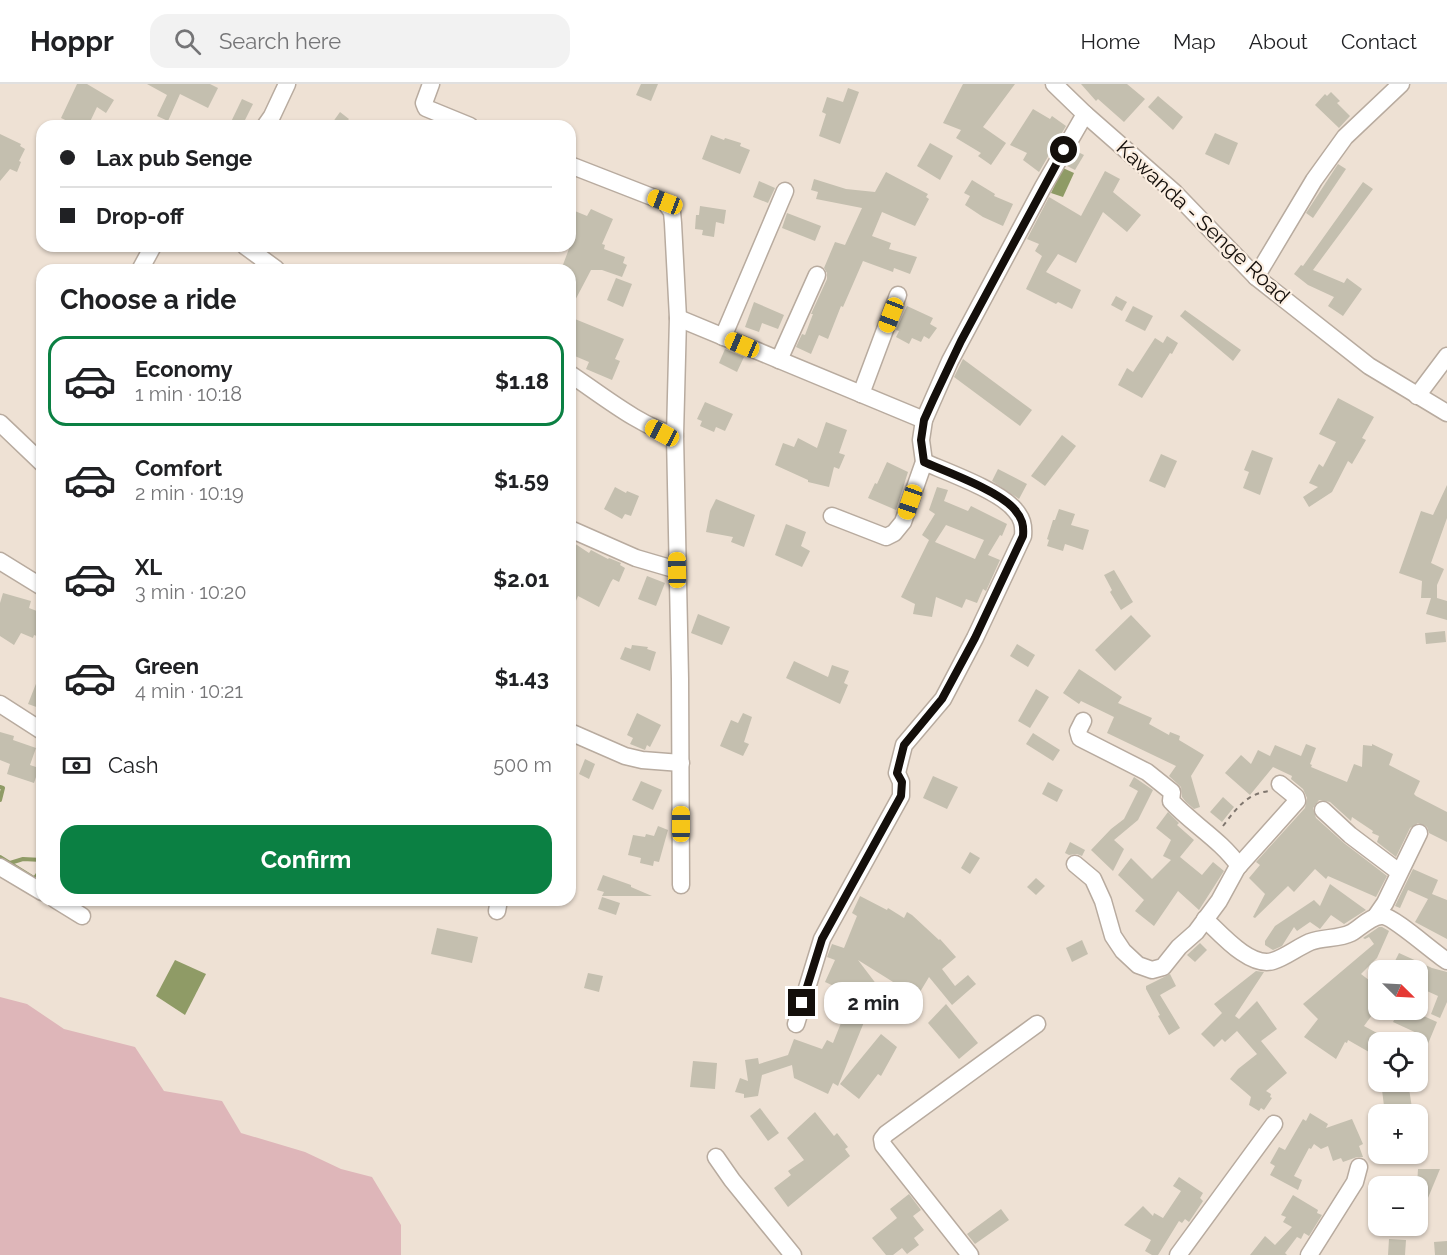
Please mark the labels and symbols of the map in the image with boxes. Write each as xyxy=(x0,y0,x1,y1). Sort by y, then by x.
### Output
street label: Kawanda - Senge Road xyxy=(1112,135,1295,308)
route start xyxy=(1050,136,1077,163)
car xyxy=(645,187,685,217)
car xyxy=(876,295,906,335)
car xyxy=(722,330,762,360)
car xyxy=(642,417,682,449)
car xyxy=(896,482,924,522)
car xyxy=(668,552,686,588)
car xyxy=(672,806,690,842)
north arrow xyxy=(1368,960,1428,1020)
callout: 2 min xyxy=(823,982,922,1024)
route end xyxy=(788,989,815,1016)

